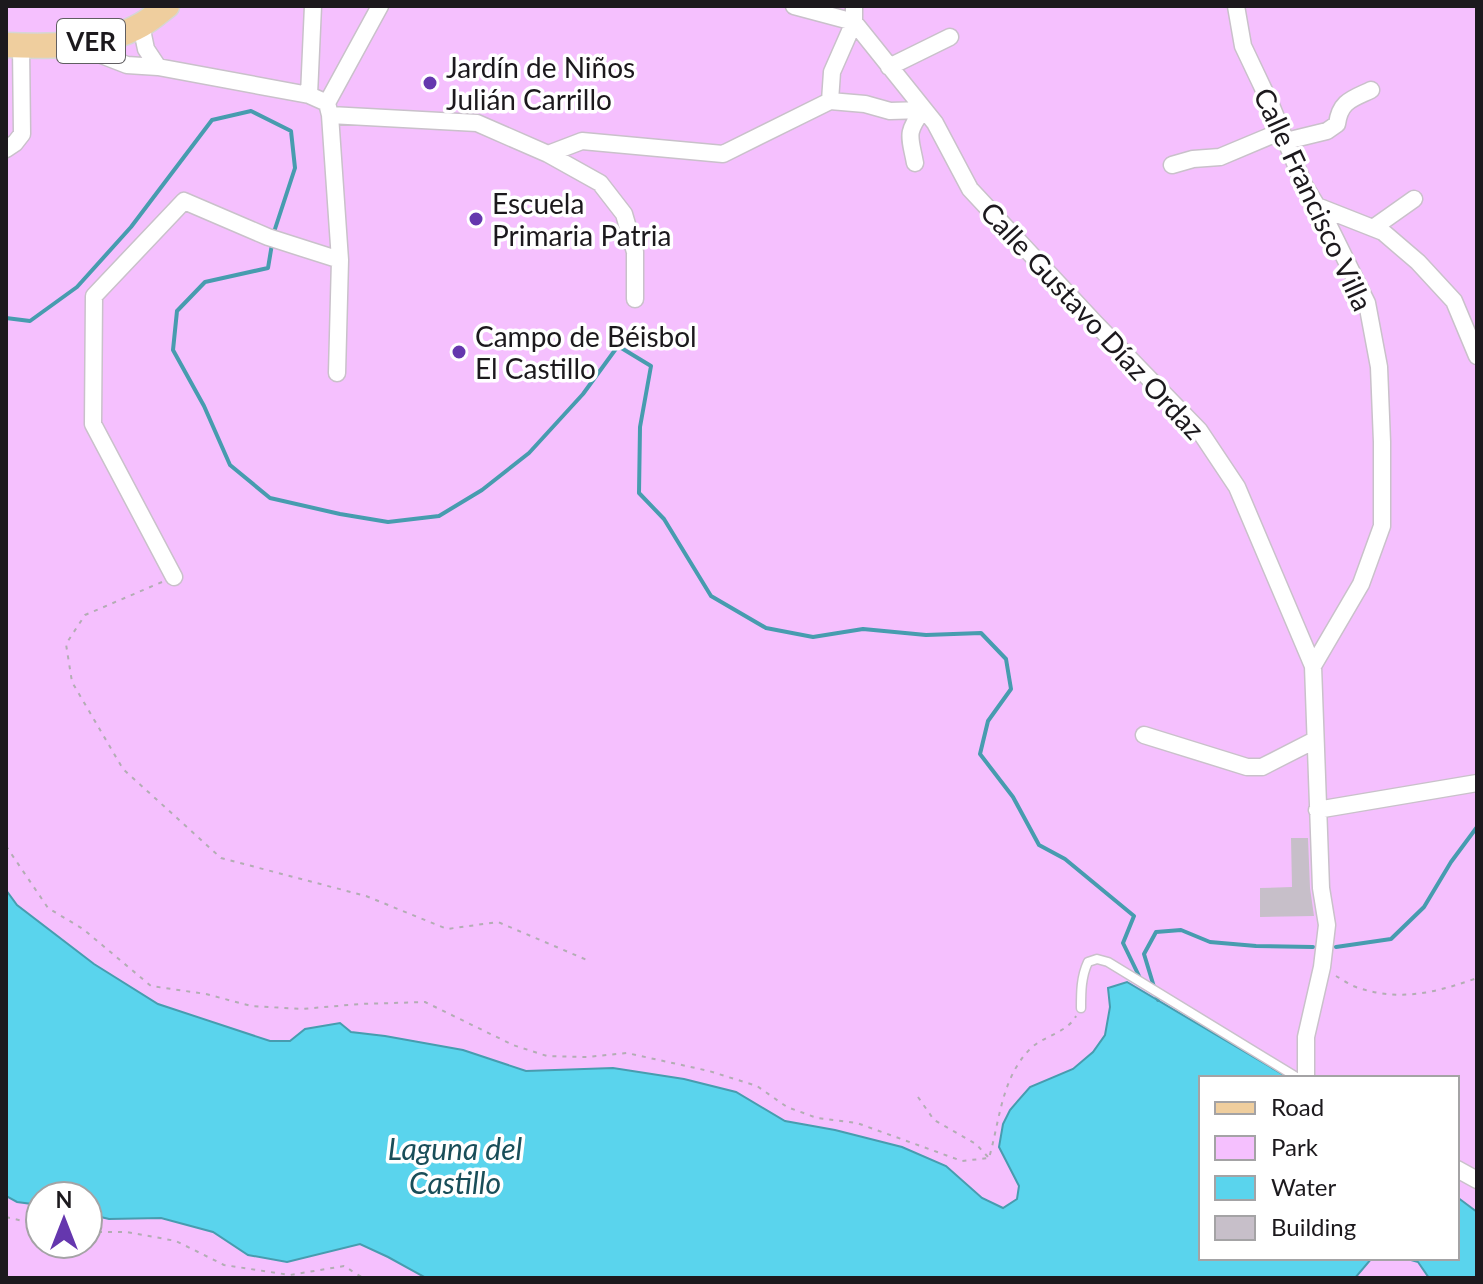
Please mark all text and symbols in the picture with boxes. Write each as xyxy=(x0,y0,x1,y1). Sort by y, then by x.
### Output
road number: VER xyxy=(57,19,125,63)
place label: Jardín de Niños Julián Carrillo xyxy=(446,50,635,116)
marker: Jardín de Niños Julián Carrillo xyxy=(421,74,439,92)
street label: Calle Francisco Villa xyxy=(1247,82,1381,316)
place label: Escuela Primaria Patria xyxy=(492,186,671,252)
street label: Calle Gustavo Díaz Ordaz xyxy=(974,194,1212,446)
marker: Escuela Primaria Patria xyxy=(467,210,485,228)
place label: Campo de Béisbol El Castillo xyxy=(475,319,697,385)
marker: Campo de Béisbol El Castillo xyxy=(450,343,468,361)
legend xyxy=(1199,1076,1459,1260)
text: Road xyxy=(1271,1092,1324,1121)
water label: Laguna del Castillo xyxy=(388,1130,523,1200)
text: Park xyxy=(1271,1132,1319,1161)
text: Water xyxy=(1271,1172,1336,1201)
north arrow xyxy=(24,1180,104,1260)
text: N xyxy=(56,1186,72,1213)
text: Building xyxy=(1271,1212,1356,1241)

